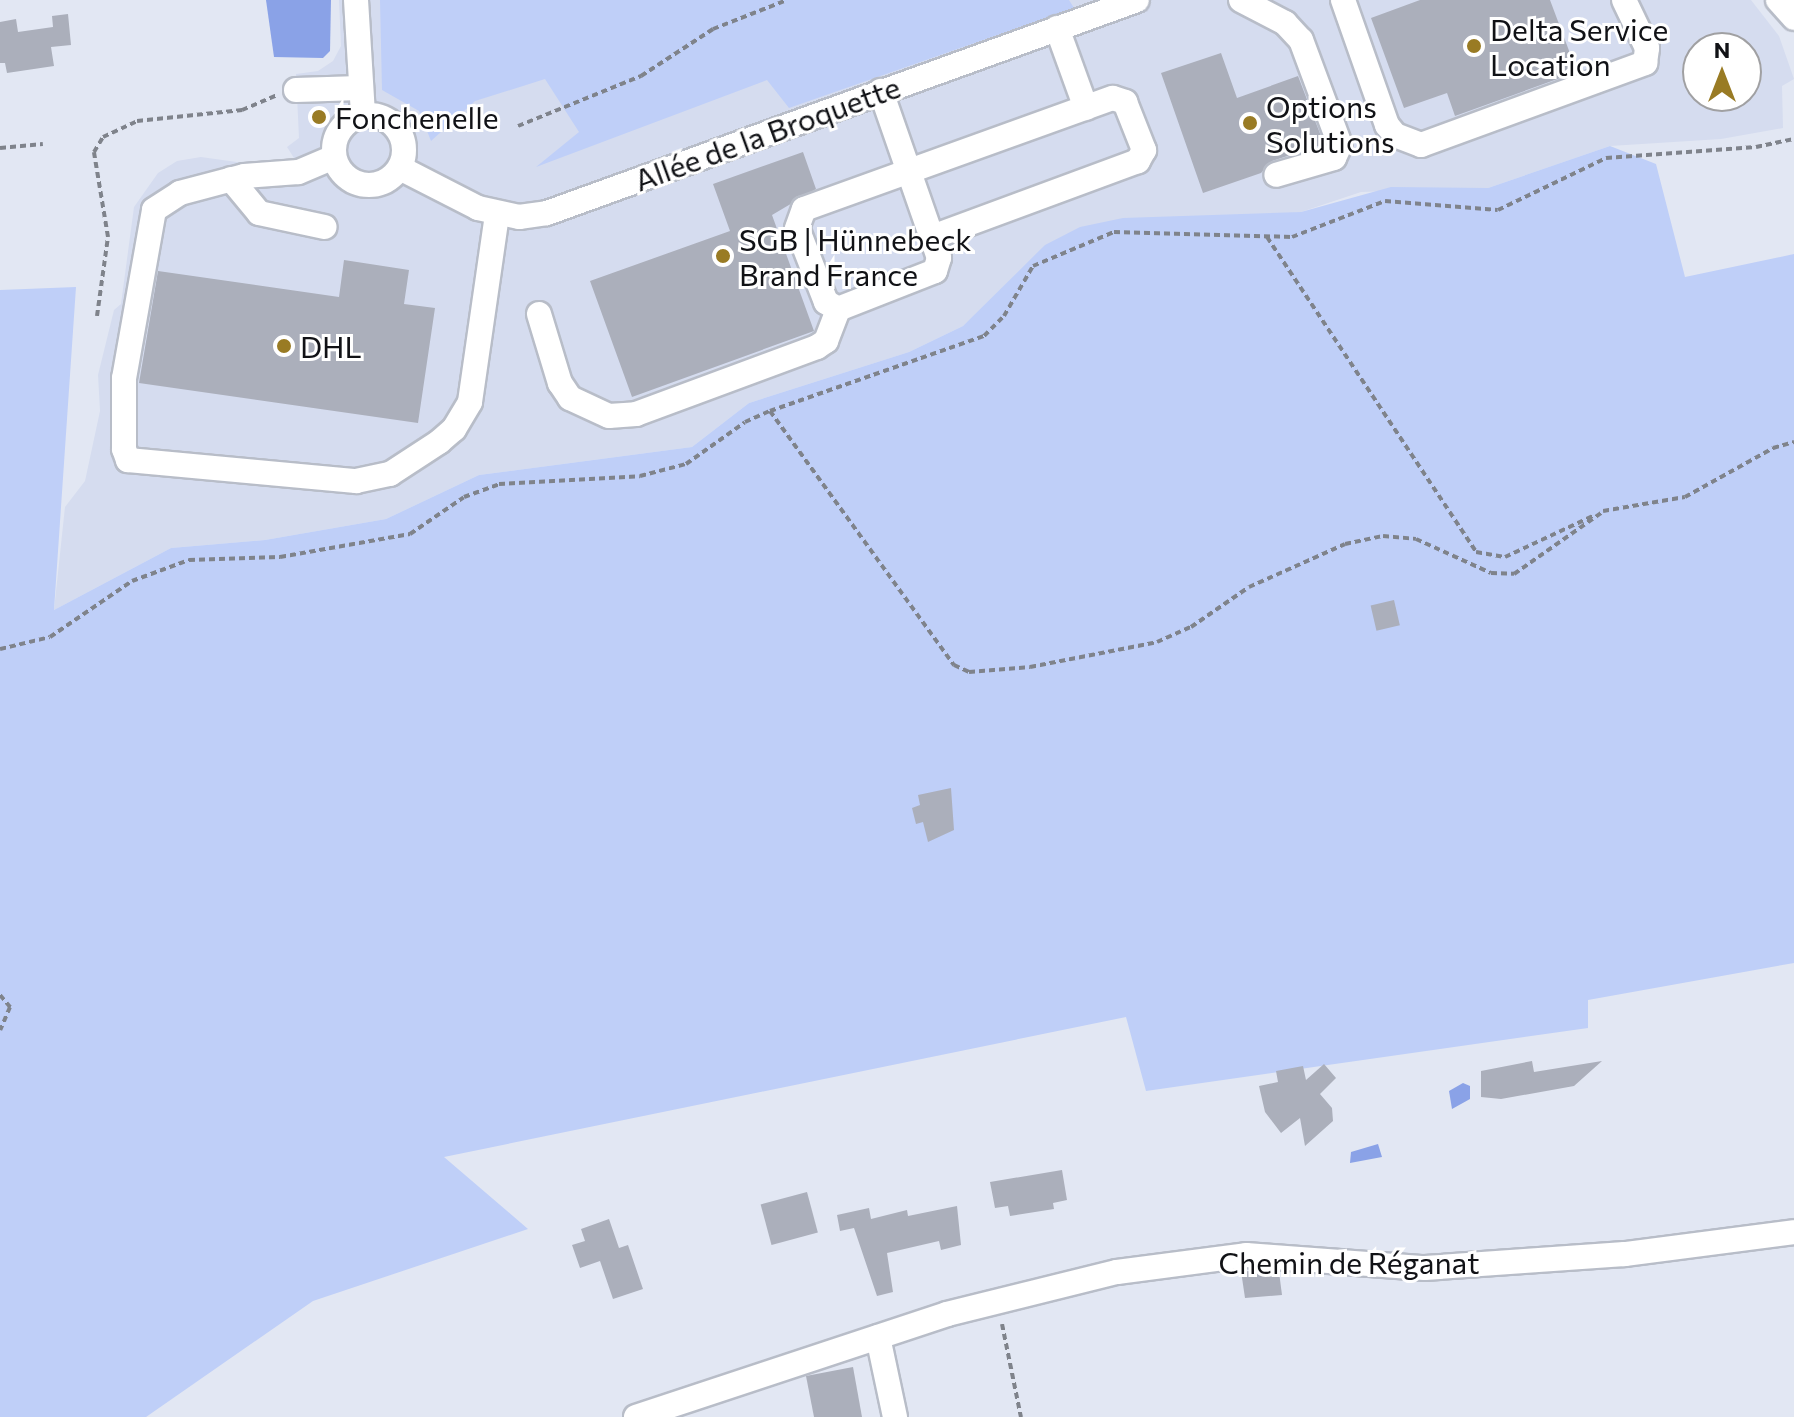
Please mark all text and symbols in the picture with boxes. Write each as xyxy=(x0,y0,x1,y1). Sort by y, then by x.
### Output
place label: Delta Service Location xyxy=(1490,11,1668,82)
north arrow xyxy=(1682,32,1762,112)
text: N xyxy=(1714,36,1730,63)
marker: Delta Service Location xyxy=(1465,37,1483,55)
street label: Allée de la Broquette xyxy=(629,68,905,198)
place label: Options Solutions xyxy=(1266,88,1395,158)
place label: Fonchenelle xyxy=(335,99,499,135)
marker: Fonchenelle xyxy=(310,108,328,126)
marker: Options Solutions xyxy=(1241,114,1259,132)
place label: SGB | Hünnebeck Brand France xyxy=(739,221,971,292)
marker: SGB | Hünnebeck Brand France xyxy=(714,247,732,265)
place label: DHL xyxy=(300,328,362,364)
marker: DHL xyxy=(275,337,293,355)
street label: Chemin de Réganat xyxy=(1218,1244,1480,1280)

